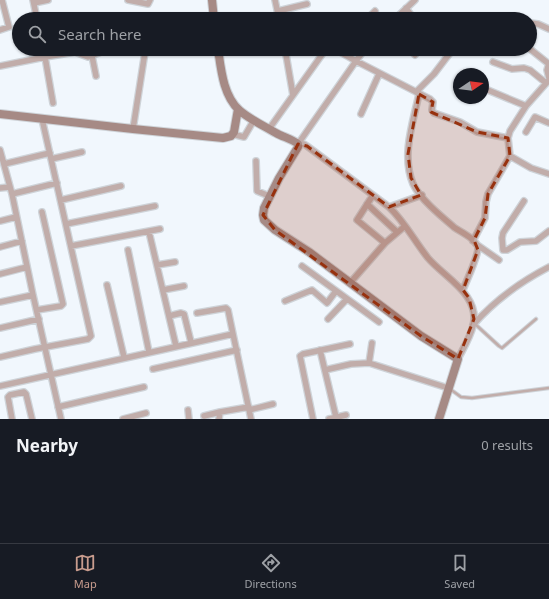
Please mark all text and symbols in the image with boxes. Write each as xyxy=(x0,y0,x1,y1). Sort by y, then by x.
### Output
search box xyxy=(12,12,537,56)
icon: search xyxy=(26,23,48,45)
text: Search here xyxy=(58,24,141,44)
north arrow xyxy=(453,68,489,104)
text: Nearby xyxy=(16,434,78,457)
text: 0 results xyxy=(481,436,533,454)
tab: Map xyxy=(74,552,97,591)
tab: Directions xyxy=(244,552,297,591)
tab: Saved xyxy=(444,552,475,591)

